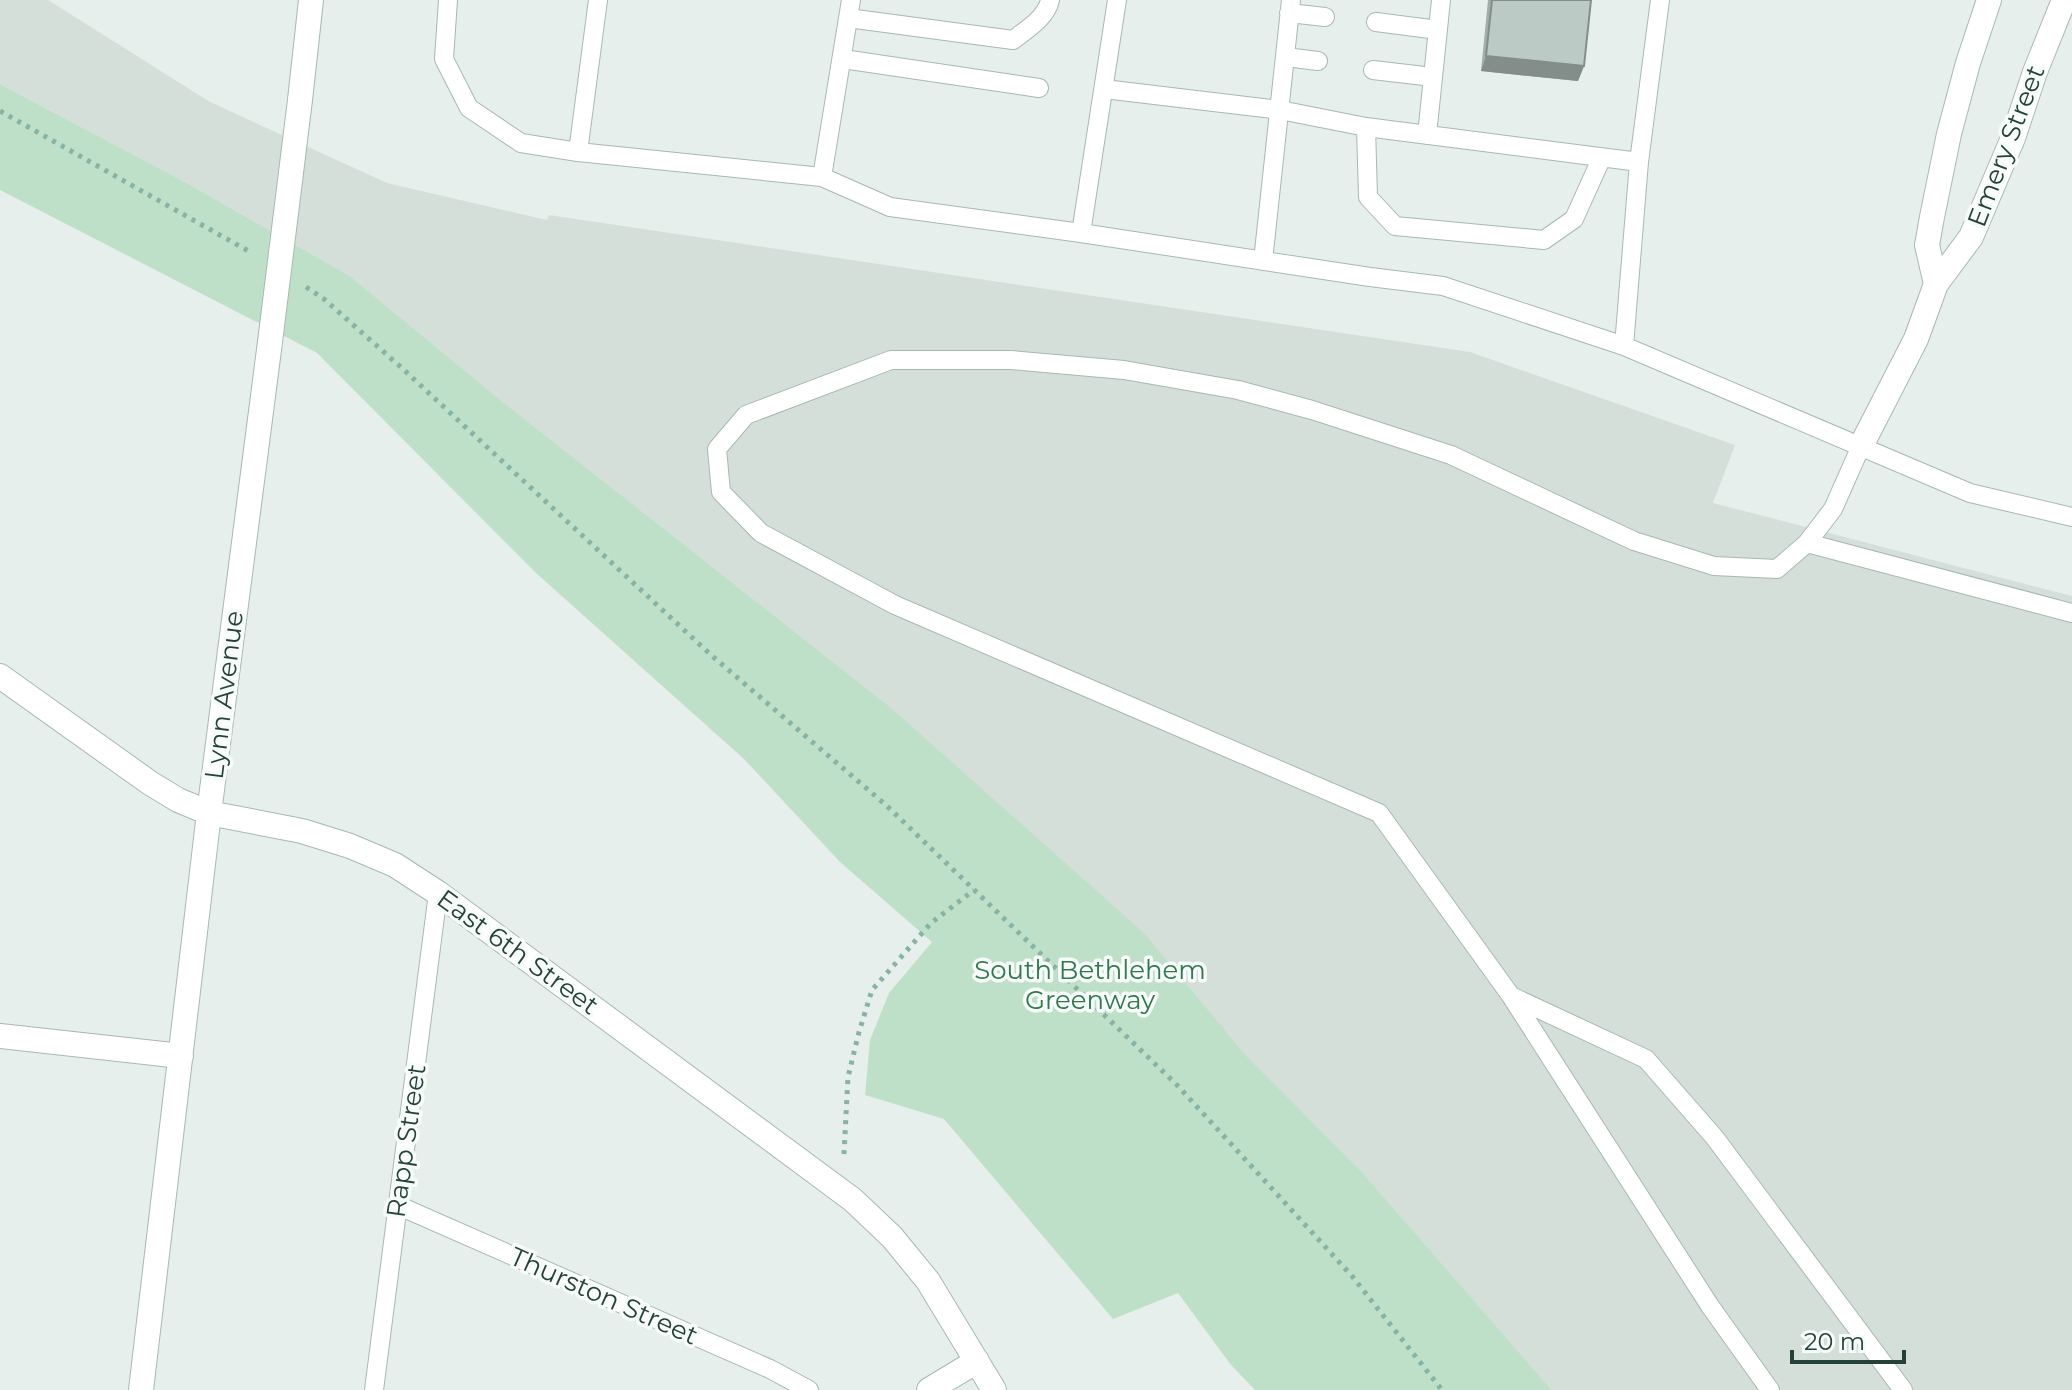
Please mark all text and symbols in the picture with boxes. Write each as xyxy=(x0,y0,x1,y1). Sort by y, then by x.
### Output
street label: Emery Street xyxy=(1961,61,2051,231)
street label: Lynn Avenue xyxy=(198,609,250,781)
street label: East 6th Street xyxy=(431,883,605,1021)
park label: South Bethlehem Greenway xyxy=(974,954,1206,1016)
street label: Rapp Street xyxy=(379,1062,433,1220)
street label: Thurston Street xyxy=(505,1240,703,1352)
scale bar xyxy=(1792,1314,1904,1364)
text: 20 m xyxy=(1804,1327,1865,1356)

